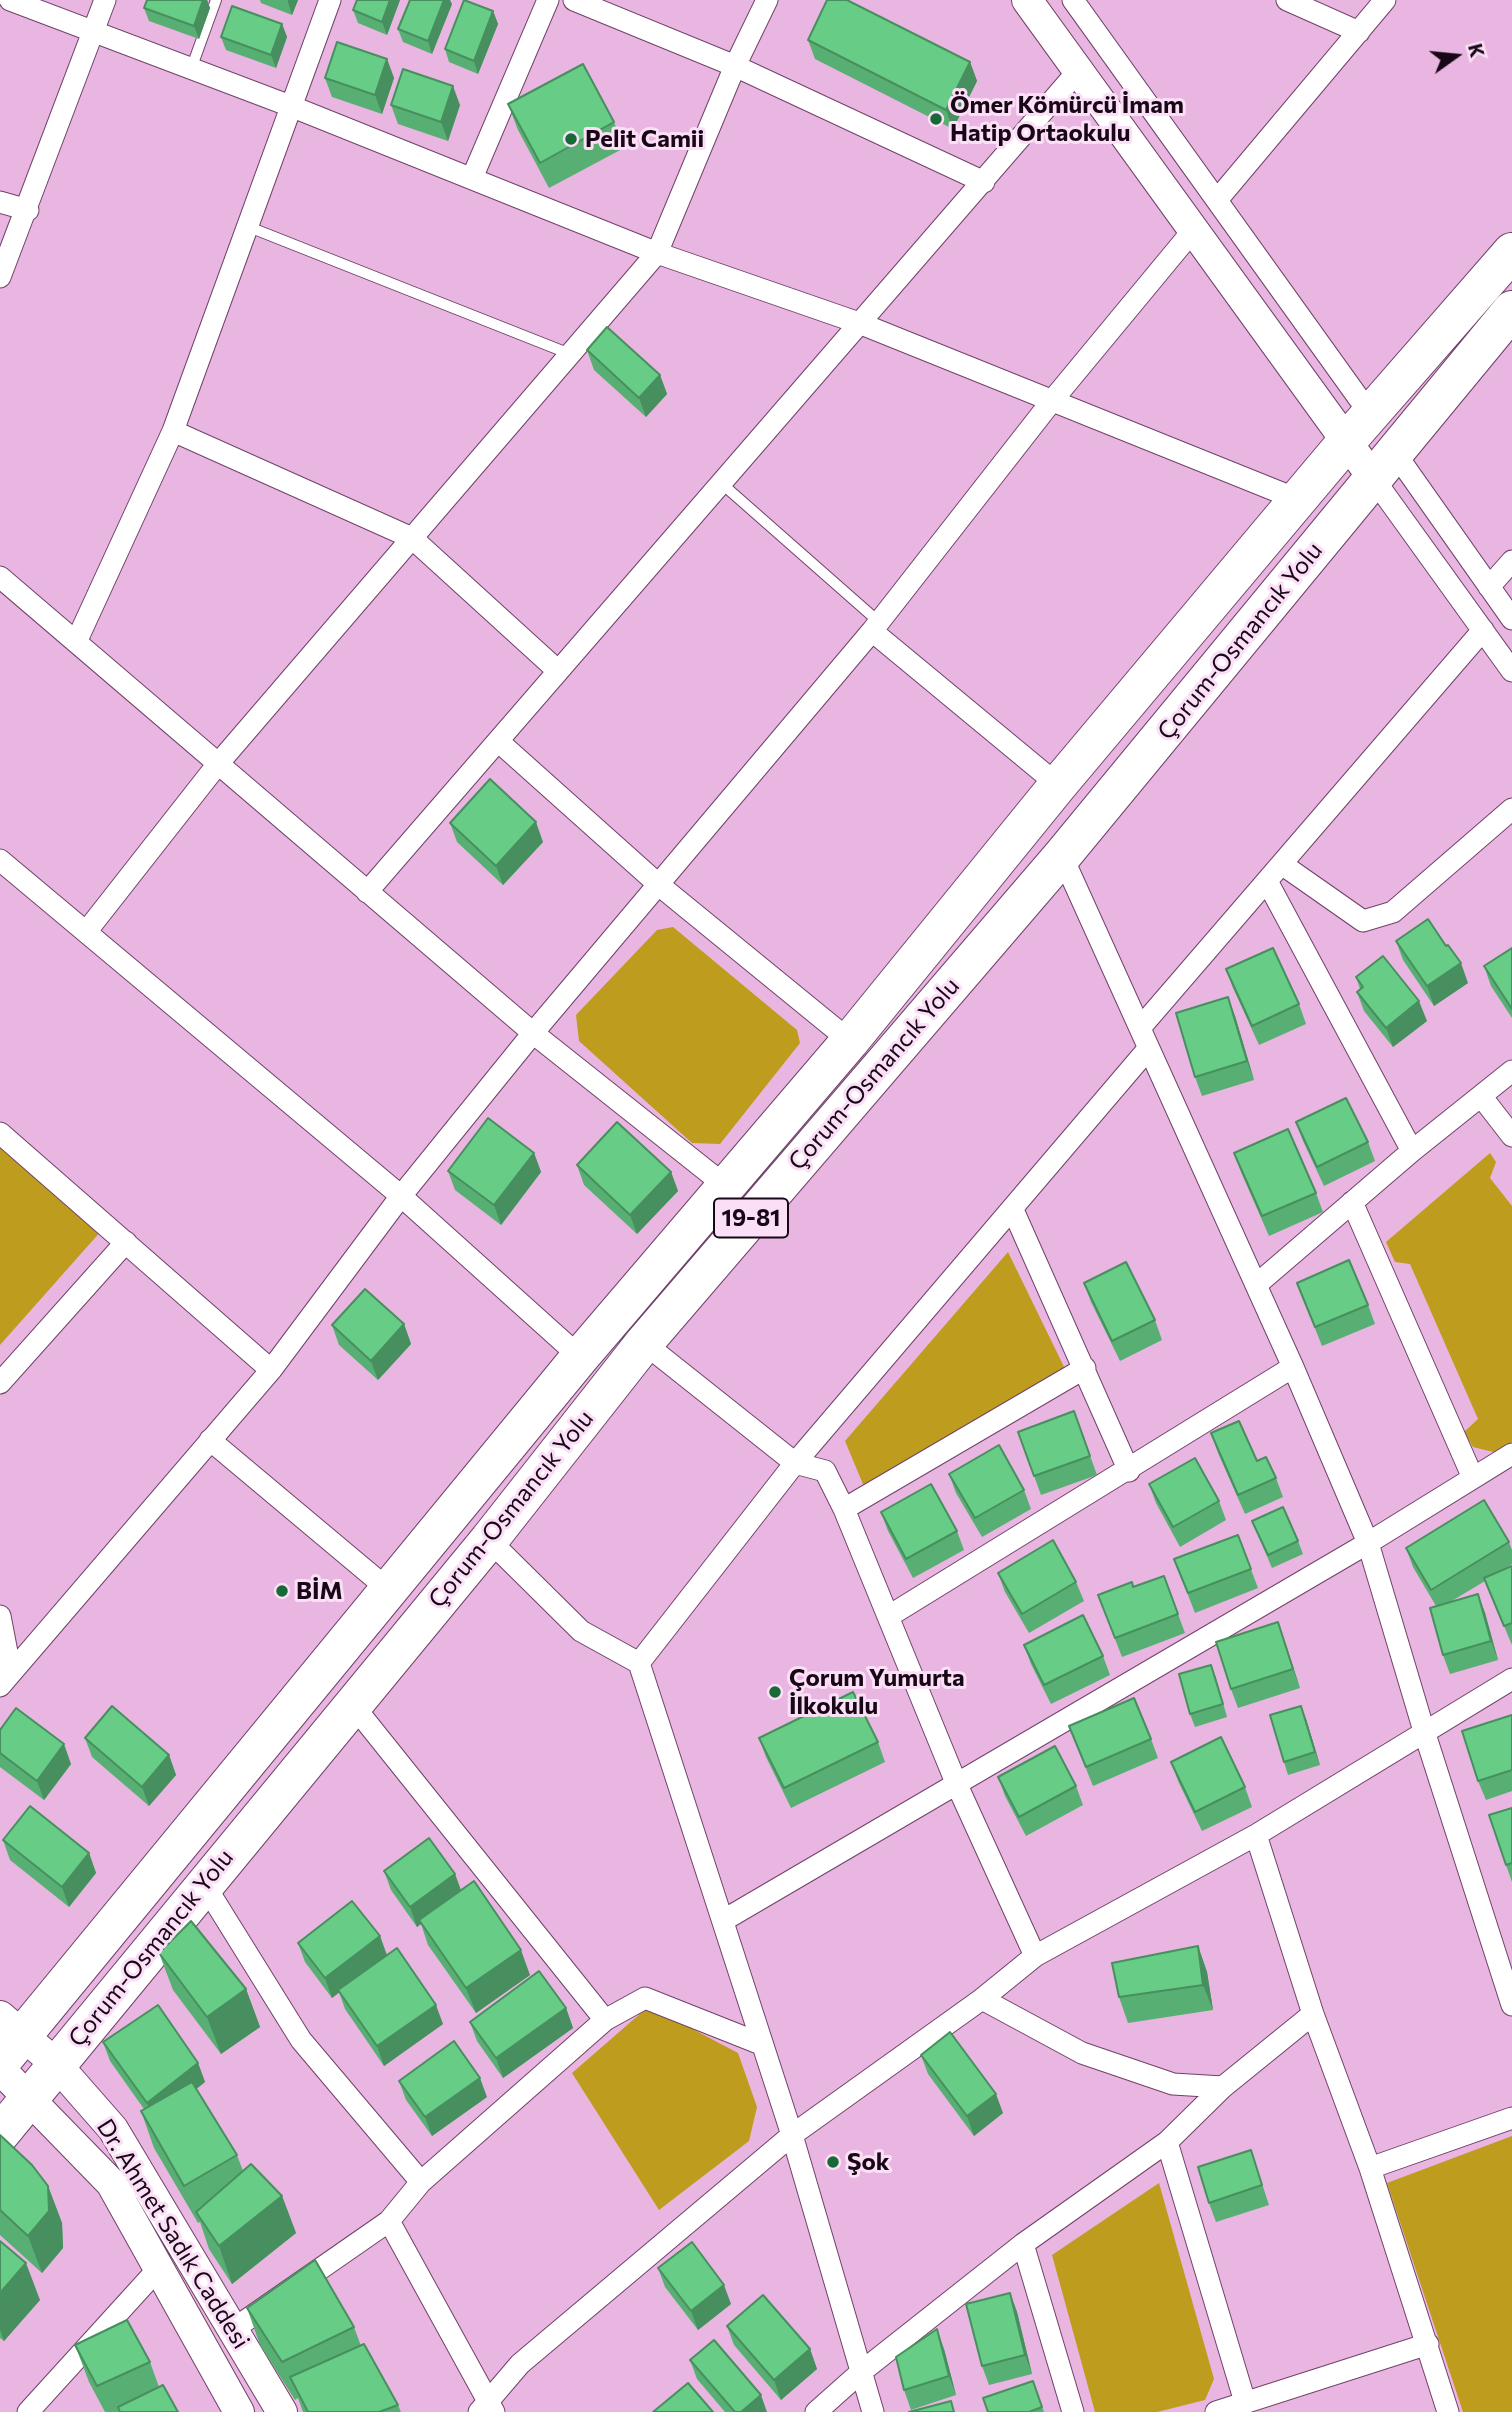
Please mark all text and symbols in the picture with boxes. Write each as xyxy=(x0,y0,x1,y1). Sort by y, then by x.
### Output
north arrow xyxy=(1421,21,1491,91)
text: K xyxy=(1464,41,1490,60)
place label: Ömer Kömürcü İmam Hatip Ortaokulu xyxy=(950,91,1184,147)
marker: Ömer Kömürcü İmam Hatip Ortaokulu xyxy=(928,111,944,127)
place label: Pelit Camii xyxy=(585,125,704,153)
marker: Pelit Camii xyxy=(563,131,579,147)
street label: Çorum-Osmancık Yolu xyxy=(1152,537,1328,745)
street label: Çorum-Osmancık Yolu xyxy=(783,972,965,1176)
road number: 19-81 xyxy=(714,1198,788,1238)
street label: Çorum-Osmancık Yolu xyxy=(423,1405,599,1613)
place label: BİM xyxy=(296,1577,343,1605)
marker: BİM xyxy=(274,1583,290,1599)
place label: Çorum Yumurta İlkokulu xyxy=(789,1664,965,1720)
marker: Çorum Yumurta İlkokulu xyxy=(767,1684,783,1700)
street label: Çorum-Osmancık Yolu xyxy=(63,1844,239,2052)
street label: Dr. Ahmet Sadık Caddesi xyxy=(91,2114,255,2354)
place label: Şok xyxy=(847,2148,890,2176)
marker: Şok xyxy=(825,2154,841,2170)

